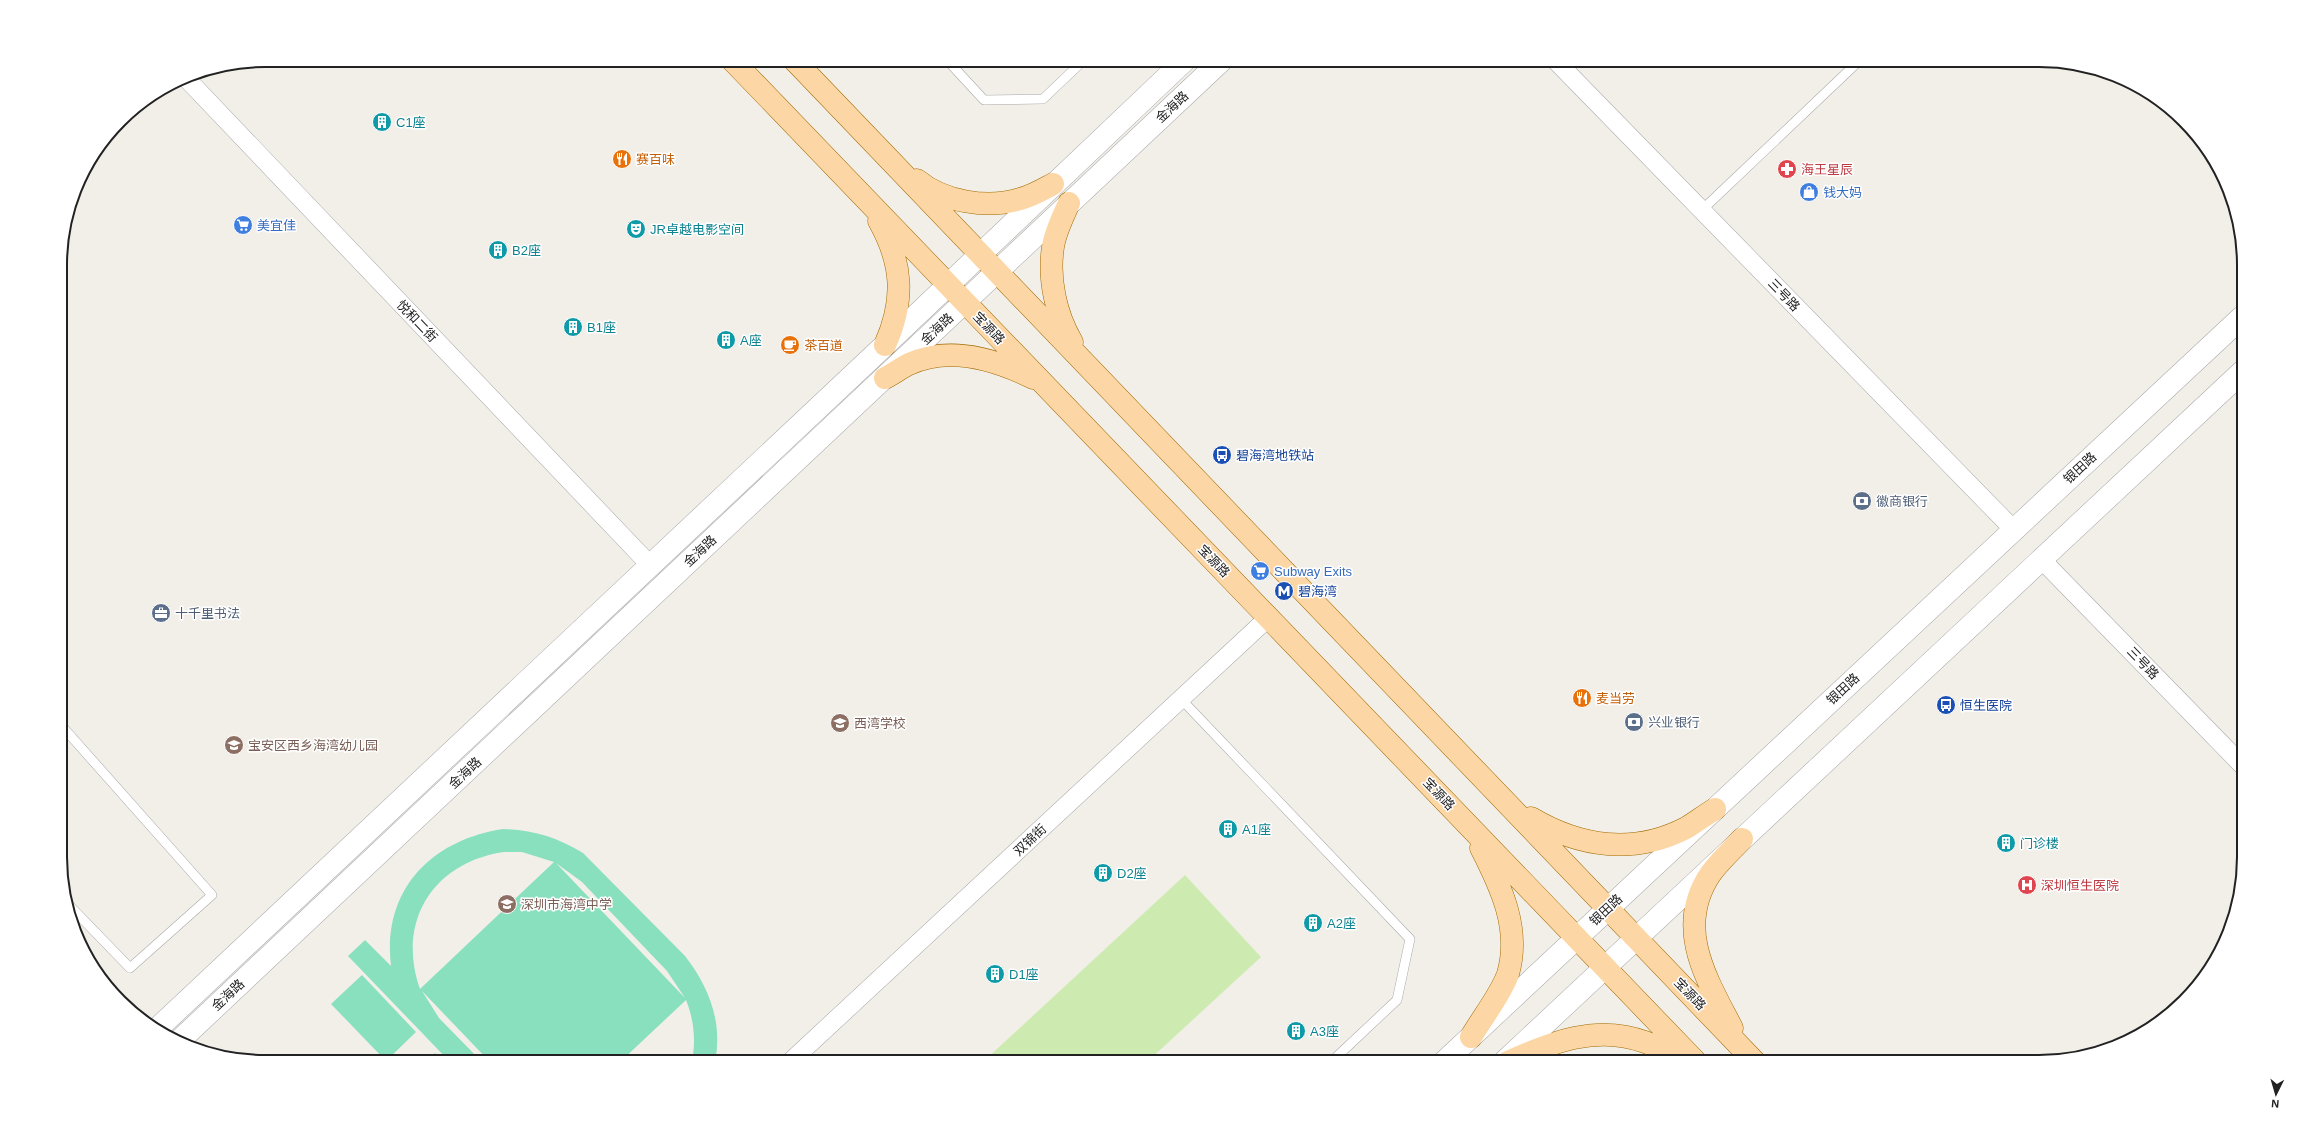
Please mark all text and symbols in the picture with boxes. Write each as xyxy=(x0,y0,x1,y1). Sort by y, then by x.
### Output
street label: 金海路 xyxy=(1153,88,1191,126)
building icon: C1座 xyxy=(371,111,393,133)
place label: C1座 xyxy=(396,115,426,130)
restaurant icon: 赛百味 xyxy=(611,148,633,170)
place label: 赛百味 xyxy=(636,152,675,167)
pharmacy icon: 海王星辰 xyxy=(1776,158,1798,180)
place label: 海王星辰 xyxy=(1801,162,1853,177)
shop icon: 钱大妈 xyxy=(1798,181,1820,203)
place label: 钱大妈 xyxy=(1823,185,1862,200)
supermarket icon: 美宜佳 xyxy=(232,214,254,236)
place label: 美宜佳 xyxy=(257,218,296,233)
theatre icon: JR卓越电影空间 xyxy=(625,218,647,240)
place label: JR卓越电影空间 xyxy=(650,222,744,237)
building icon: B2座 xyxy=(487,239,509,261)
place label: B2座 xyxy=(512,243,541,258)
street label: 三号路 xyxy=(1765,276,1803,314)
street label: 悦和二街 xyxy=(394,297,440,345)
street label: 宝源路 xyxy=(970,309,1008,347)
street label: 金海路 xyxy=(918,310,956,348)
building icon: B1座 xyxy=(562,316,584,338)
place label: B1座 xyxy=(587,320,616,335)
building icon: A座 xyxy=(715,329,737,351)
place label: A座 xyxy=(740,333,762,348)
cafe icon: 茶百道 xyxy=(779,334,801,356)
place label: 茶百道 xyxy=(804,338,843,353)
bus stop icon: 碧海湾地铁站 xyxy=(1211,444,1233,466)
place label: 碧海湾地铁站 xyxy=(1236,448,1314,463)
street label: 银田路 xyxy=(2061,449,2099,487)
bank icon: 徽商银行 xyxy=(1851,490,1873,512)
place label: 徽商银行 xyxy=(1876,494,1928,509)
street label: 金海路 xyxy=(681,532,719,570)
street label: 宝源路 xyxy=(1195,542,1233,580)
supermarket icon: Subway Exits xyxy=(1249,560,1271,582)
place label: Subway Exits xyxy=(1274,564,1353,579)
metro station icon: 碧海湾 xyxy=(1273,580,1295,602)
place label: 碧海湾 xyxy=(1298,584,1337,599)
office icon: 十千里书法 xyxy=(150,602,172,624)
place label: 十千里书法 xyxy=(175,606,240,621)
street label: 三号路 xyxy=(2124,644,2162,682)
street label: 银田路 xyxy=(1824,670,1862,708)
restaurant icon: 麦当劳 xyxy=(1571,687,1593,709)
place label: 麦当劳 xyxy=(1596,691,1635,706)
bus stop icon: 恒生医院 xyxy=(1935,694,1957,716)
place label: 恒生医院 xyxy=(1960,698,2012,713)
bank icon: 兴业银行 xyxy=(1623,711,1645,733)
school or university icon: 西湾学校 xyxy=(829,712,851,734)
place label: 兴业银行 xyxy=(1648,715,1700,730)
place label: 西湾学校 xyxy=(854,716,906,731)
school or university icon: 宝安区西乡海湾幼儿园 xyxy=(223,734,245,756)
place label: 宝安区西乡海湾幼儿园 xyxy=(248,738,378,753)
street label: 金海路 xyxy=(446,754,484,792)
street label: 宝源路 xyxy=(1420,775,1458,813)
building icon: A1座 xyxy=(1217,818,1239,840)
street label: 双锦街 xyxy=(1011,821,1049,859)
place label: A1座 xyxy=(1242,822,1271,837)
building icon: 门诊楼 xyxy=(1995,832,2017,854)
place label: 门诊楼 xyxy=(2020,836,2059,851)
building icon: D2座 xyxy=(1092,862,1114,884)
place label: D2座 xyxy=(1117,866,1147,881)
hospital icon: 深圳恒生医院 xyxy=(2016,874,2038,896)
place label: 深圳恒生医院 xyxy=(2041,878,2119,893)
street label: 银田路 xyxy=(1587,891,1625,929)
school or university icon: 深圳市海湾中学 xyxy=(496,893,518,915)
place label: 深圳市海湾中学 xyxy=(521,897,612,912)
building icon: A2座 xyxy=(1302,912,1324,934)
place label: A2座 xyxy=(1327,916,1356,931)
building icon: D1座 xyxy=(984,963,1006,985)
place label: D1座 xyxy=(1009,967,1039,982)
street label: 宝源路 xyxy=(1671,975,1709,1013)
street label: 金海路 xyxy=(209,976,247,1014)
building icon: A3座 xyxy=(1285,1020,1307,1042)
place label: A3座 xyxy=(1310,1024,1339,1039)
north arrow xyxy=(2256,1074,2296,1114)
text: N xyxy=(2271,1098,2280,1110)

